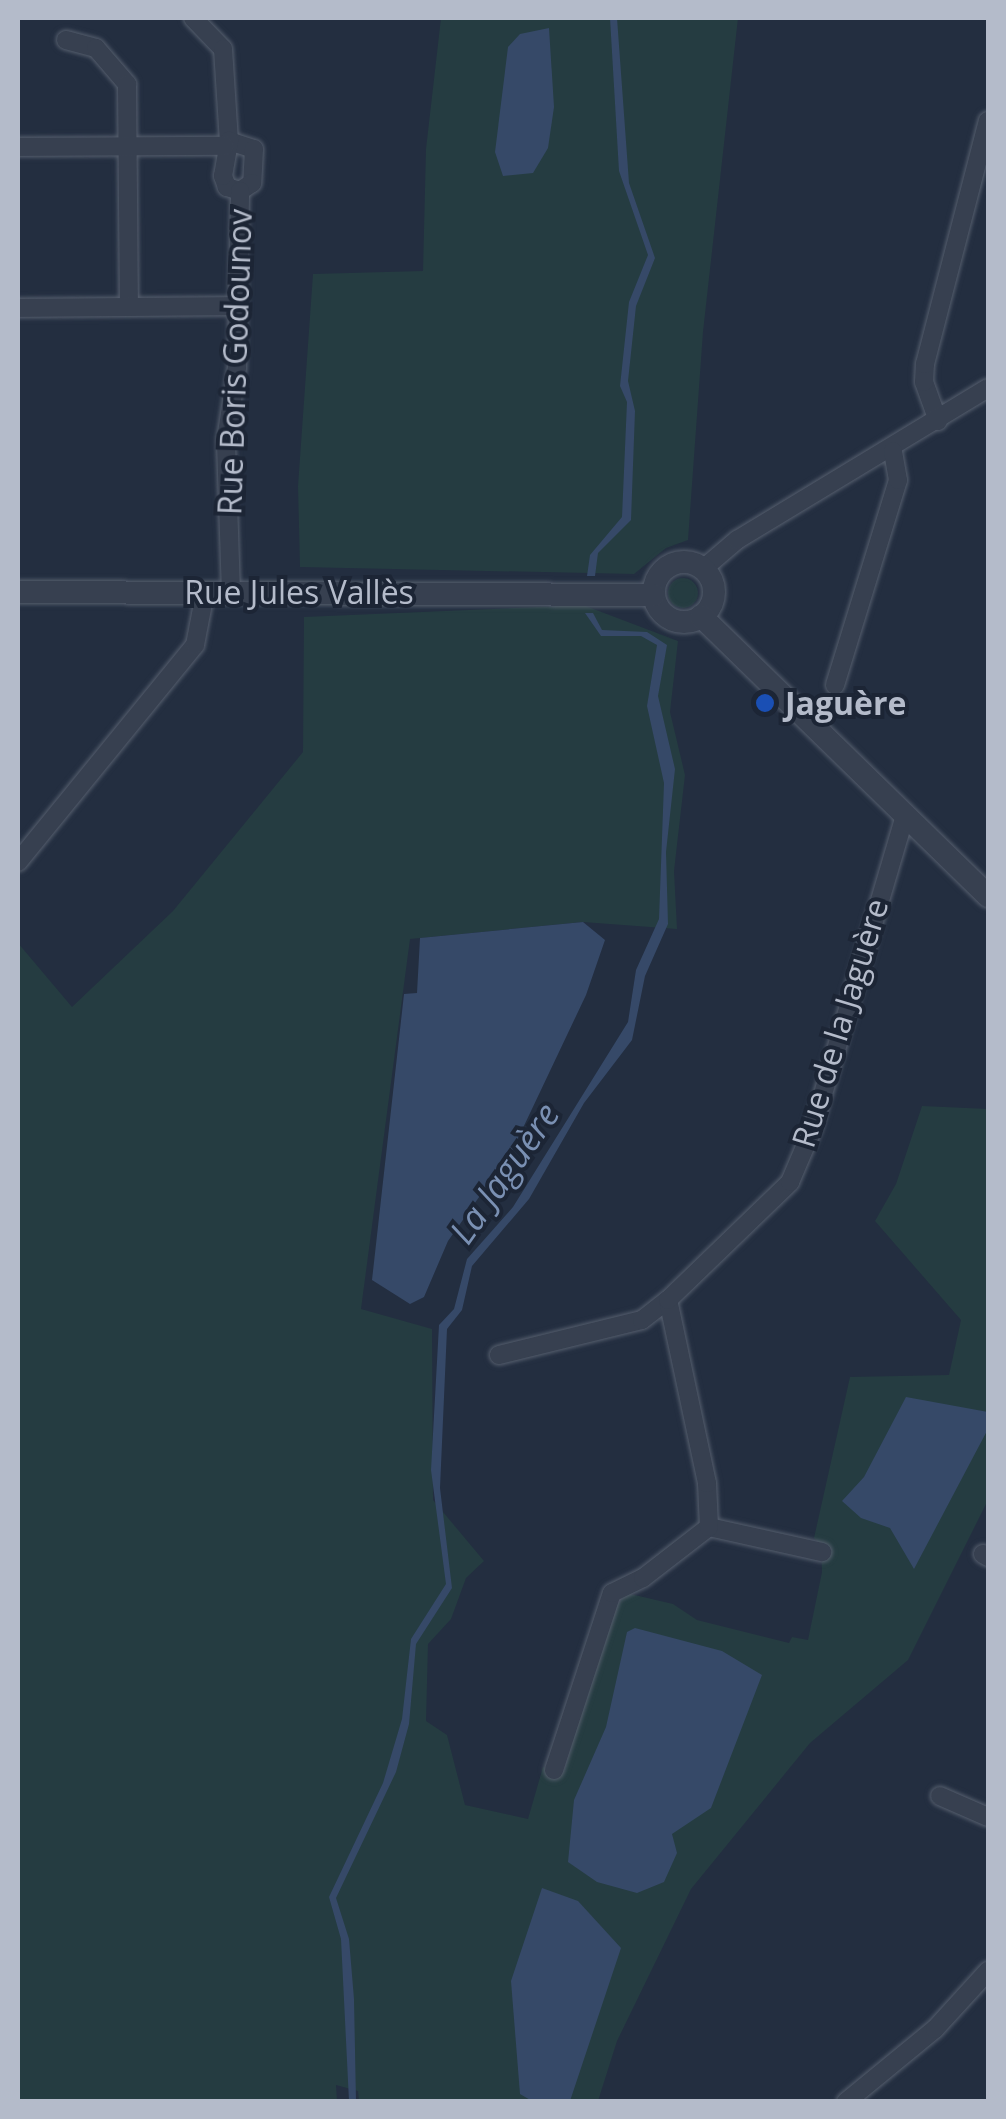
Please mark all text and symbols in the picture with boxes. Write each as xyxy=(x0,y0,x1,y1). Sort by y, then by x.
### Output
street label: Rue Boris Godounov xyxy=(210,208,260,516)
street label: Rue Jules Vallès xyxy=(184,573,414,611)
place label: Jaguère xyxy=(785,684,906,722)
marker: Jaguère xyxy=(754,692,776,714)
street label: Rue de la Jaguère xyxy=(784,894,896,1152)
water label: La Jaguère xyxy=(440,1095,568,1251)

